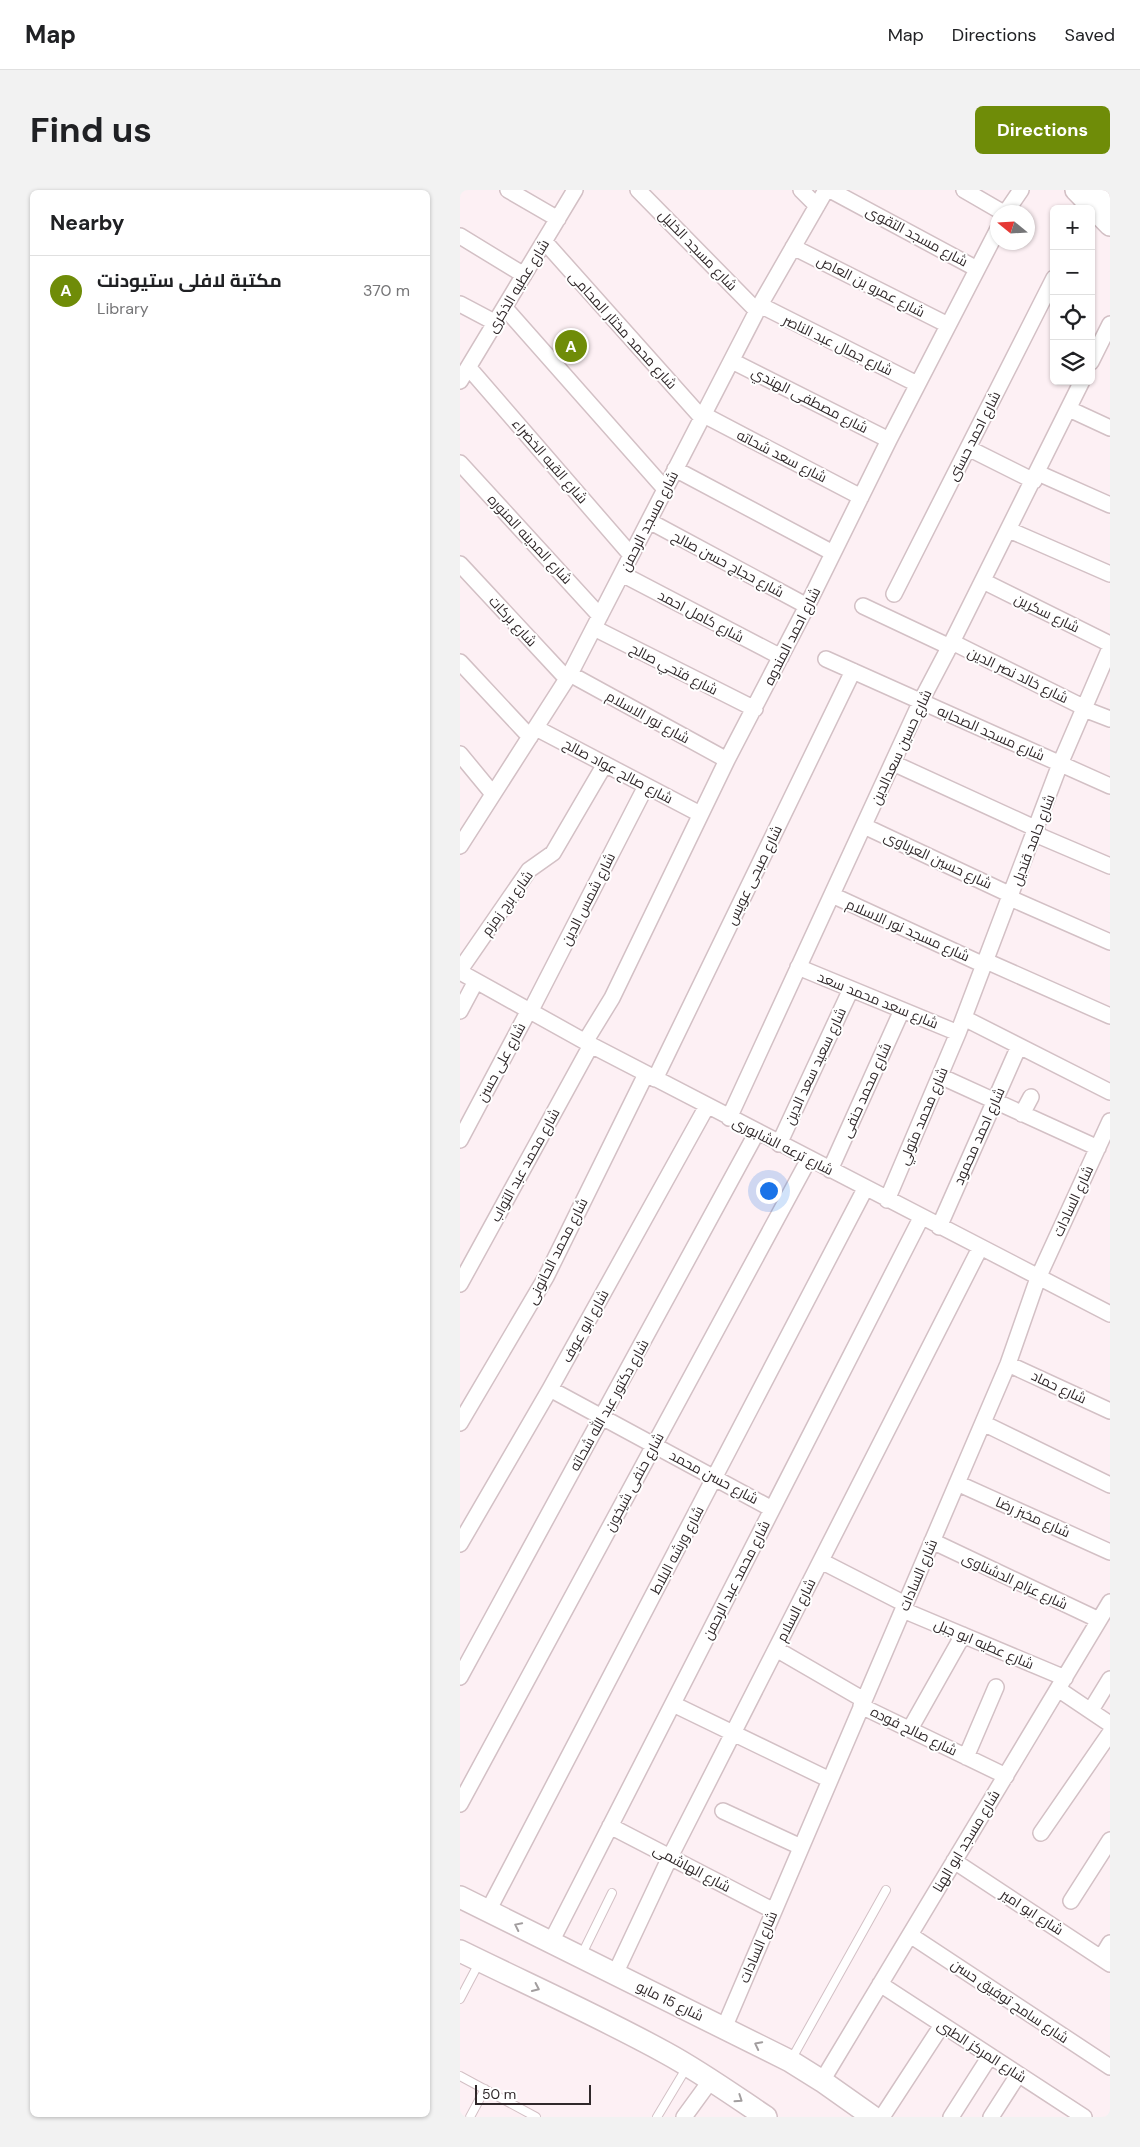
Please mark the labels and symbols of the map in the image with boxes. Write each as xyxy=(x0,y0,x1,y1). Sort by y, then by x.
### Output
street label: شارع مسجد التقوى xyxy=(863,202,971,270)
north arrow xyxy=(990,205,1035,250)
street label: شارع مسجد الخليل xyxy=(655,206,741,294)
street label: شارع عطيه الذكرى xyxy=(483,236,553,336)
street label: شارع عمرو بن العاص xyxy=(814,251,928,321)
street label: شارع محمد مختار المحامى xyxy=(565,267,681,393)
street label: شارع جمال عبد الناصر xyxy=(779,310,896,379)
pin: A xyxy=(555,327,587,365)
street label: شارع مصطفى الهندي xyxy=(747,363,871,440)
street label: شارع احمد حسنى xyxy=(944,388,1004,484)
street label: شارع القبه الخضراء xyxy=(508,415,592,507)
street label: شارع سعد شحاته xyxy=(734,426,830,486)
street label: شارع مسجد الرحمن xyxy=(616,468,682,574)
street label: شارع المدينه المنوره xyxy=(484,490,576,588)
street label: شارع حجاج حسن صالح xyxy=(669,527,787,601)
street label: شارع احمد المندوه xyxy=(760,584,824,688)
street label: شارع كامل احمد xyxy=(655,586,747,646)
street label: شارع سكرين xyxy=(1011,589,1083,637)
street label: شارع بركات xyxy=(485,592,541,650)
street label: شارع فتحي صالح xyxy=(626,639,721,702)
street label: شارع خالد نصر الدين xyxy=(965,643,1071,707)
street label: شارع نور الاسلام xyxy=(603,687,693,748)
street label: شارع حسين سعدالدين xyxy=(866,687,936,807)
street label: شارع مسجد الصحابه xyxy=(935,701,1047,765)
street label: شارع صالح عواد صالح xyxy=(560,734,676,808)
street label: شارع حامد قنديل xyxy=(1007,792,1059,888)
street label: شارع صبحى عويس xyxy=(722,822,786,928)
street label: شارع حسين العرباوى xyxy=(881,827,995,893)
street label: شارع شمس الدين xyxy=(557,850,619,948)
street label: شارع برج زمزم xyxy=(477,867,538,940)
street label: شارع مسجد نور الاسلام xyxy=(843,895,973,966)
street label: شارع سعد محمد سعد xyxy=(815,968,941,1032)
street label: شارع سعيد سعد الدين xyxy=(780,1005,850,1127)
street label: شارع على حسن xyxy=(473,1019,529,1105)
street label: شارع محمد حنفى xyxy=(837,1040,895,1140)
street label: شارع محمد متولي xyxy=(894,1064,954,1169)
street label: شارع احمد محمود xyxy=(949,1084,1009,1188)
street label: شارع محمد عبد التواب xyxy=(486,1105,564,1225)
street label: شارع ترعه الشابورى xyxy=(730,1113,836,1179)
street label: شارع السادات xyxy=(1049,1163,1097,1239)
your location xyxy=(756,1178,782,1204)
street label: شارع محمد الحانونى xyxy=(522,1195,592,1307)
street label: شارع ابو عوف xyxy=(557,1286,613,1366)
street label: شارع دكتور عبد الله شحاته xyxy=(565,1336,653,1474)
street label: شارع حماد xyxy=(1028,1366,1090,1408)
street label: شارع حنفى شيخون xyxy=(600,1430,668,1534)
street label: شارع حسن محمد xyxy=(666,1446,762,1508)
street label: شارع مخبز رضا xyxy=(993,1493,1073,1541)
street label: شارع ورشه البلاط xyxy=(646,1503,708,1597)
street label: شارع محمد عبد الرحمن xyxy=(698,1517,774,1643)
street label: شارع السادات xyxy=(895,1536,941,1614)
street label: شارع عزام الدشناوى xyxy=(959,1549,1071,1614)
street label: شارع السلام xyxy=(772,1575,820,1645)
street label: شارع عطيه ابو جبل xyxy=(931,1615,1037,1673)
street label: شارع صالح فوده xyxy=(868,1702,960,1760)
street label: شارع مسجد ابو الهنا xyxy=(928,1787,1004,1895)
street label: شارع الهاشمى xyxy=(650,1840,734,1896)
street label: شارع ابو امير xyxy=(996,1885,1067,1939)
street label: شارع السادات xyxy=(735,1908,781,1986)
one-way arrow xyxy=(514,1922,523,1932)
street label: شارع سامح توفيق حسن xyxy=(948,1955,1072,2047)
street label: شارع 15 مايو xyxy=(633,1977,707,2025)
one-way arrow xyxy=(531,1981,540,1992)
street label: شارع المركز الطبى xyxy=(934,2016,1030,2086)
one-way arrow xyxy=(754,2041,763,2051)
scale bar xyxy=(475,2082,591,2105)
one-way arrow xyxy=(734,2093,743,2102)

